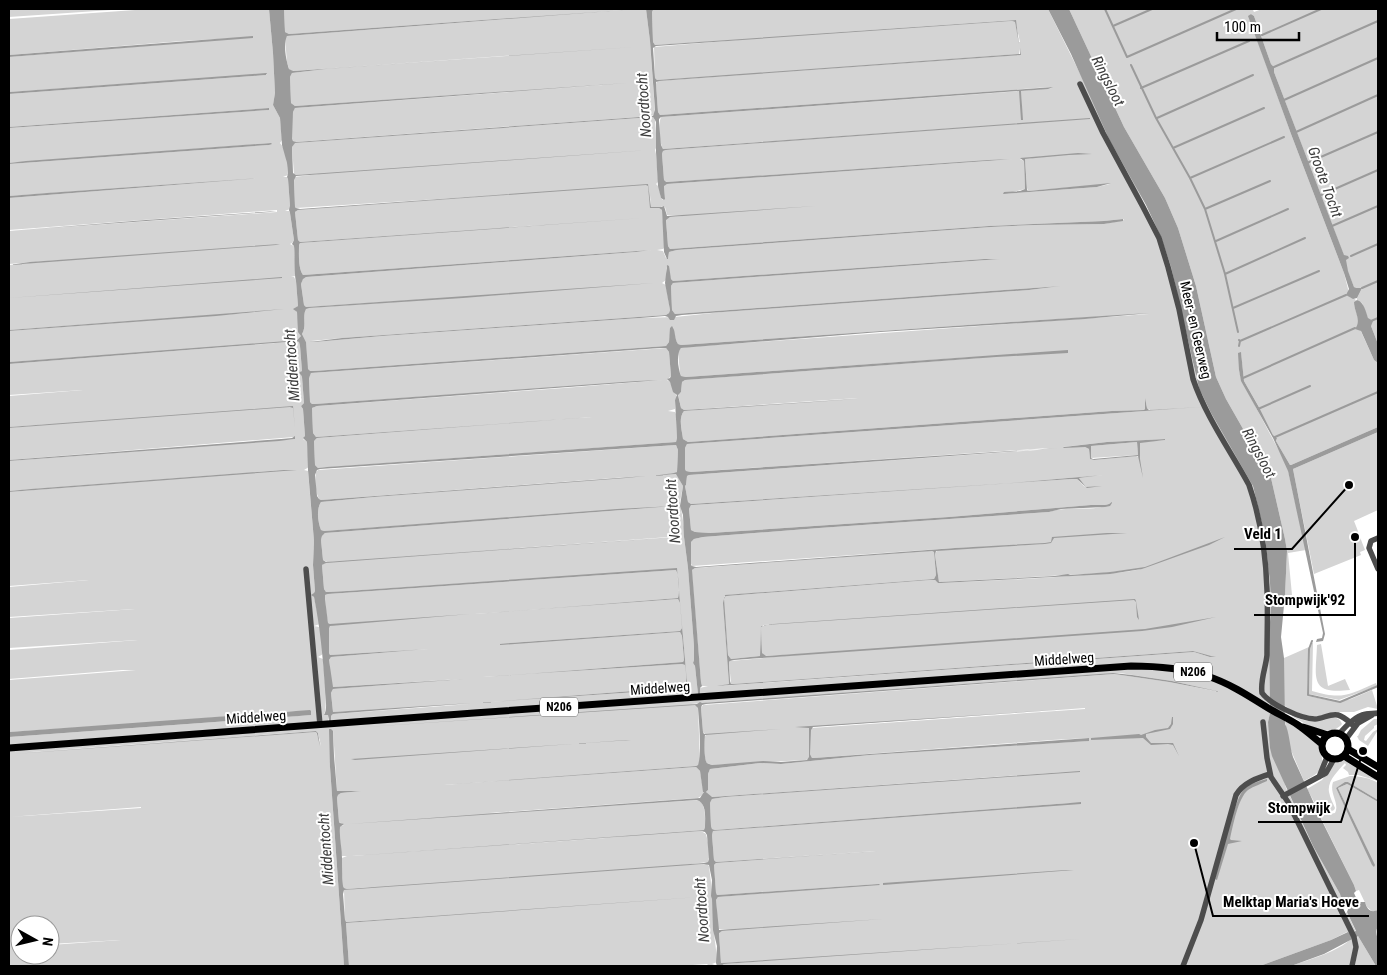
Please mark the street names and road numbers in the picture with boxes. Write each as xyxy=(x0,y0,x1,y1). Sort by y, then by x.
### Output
street label: Meer- en Geerweg xyxy=(1177,280,1215,380)
street label: Middelweg xyxy=(1033,649,1095,669)
road number: N206 xyxy=(1174,662,1212,682)
street label: Middelweg xyxy=(629,678,691,698)
road number: N206 xyxy=(540,698,578,716)
street label: Middelweg xyxy=(225,707,287,727)

